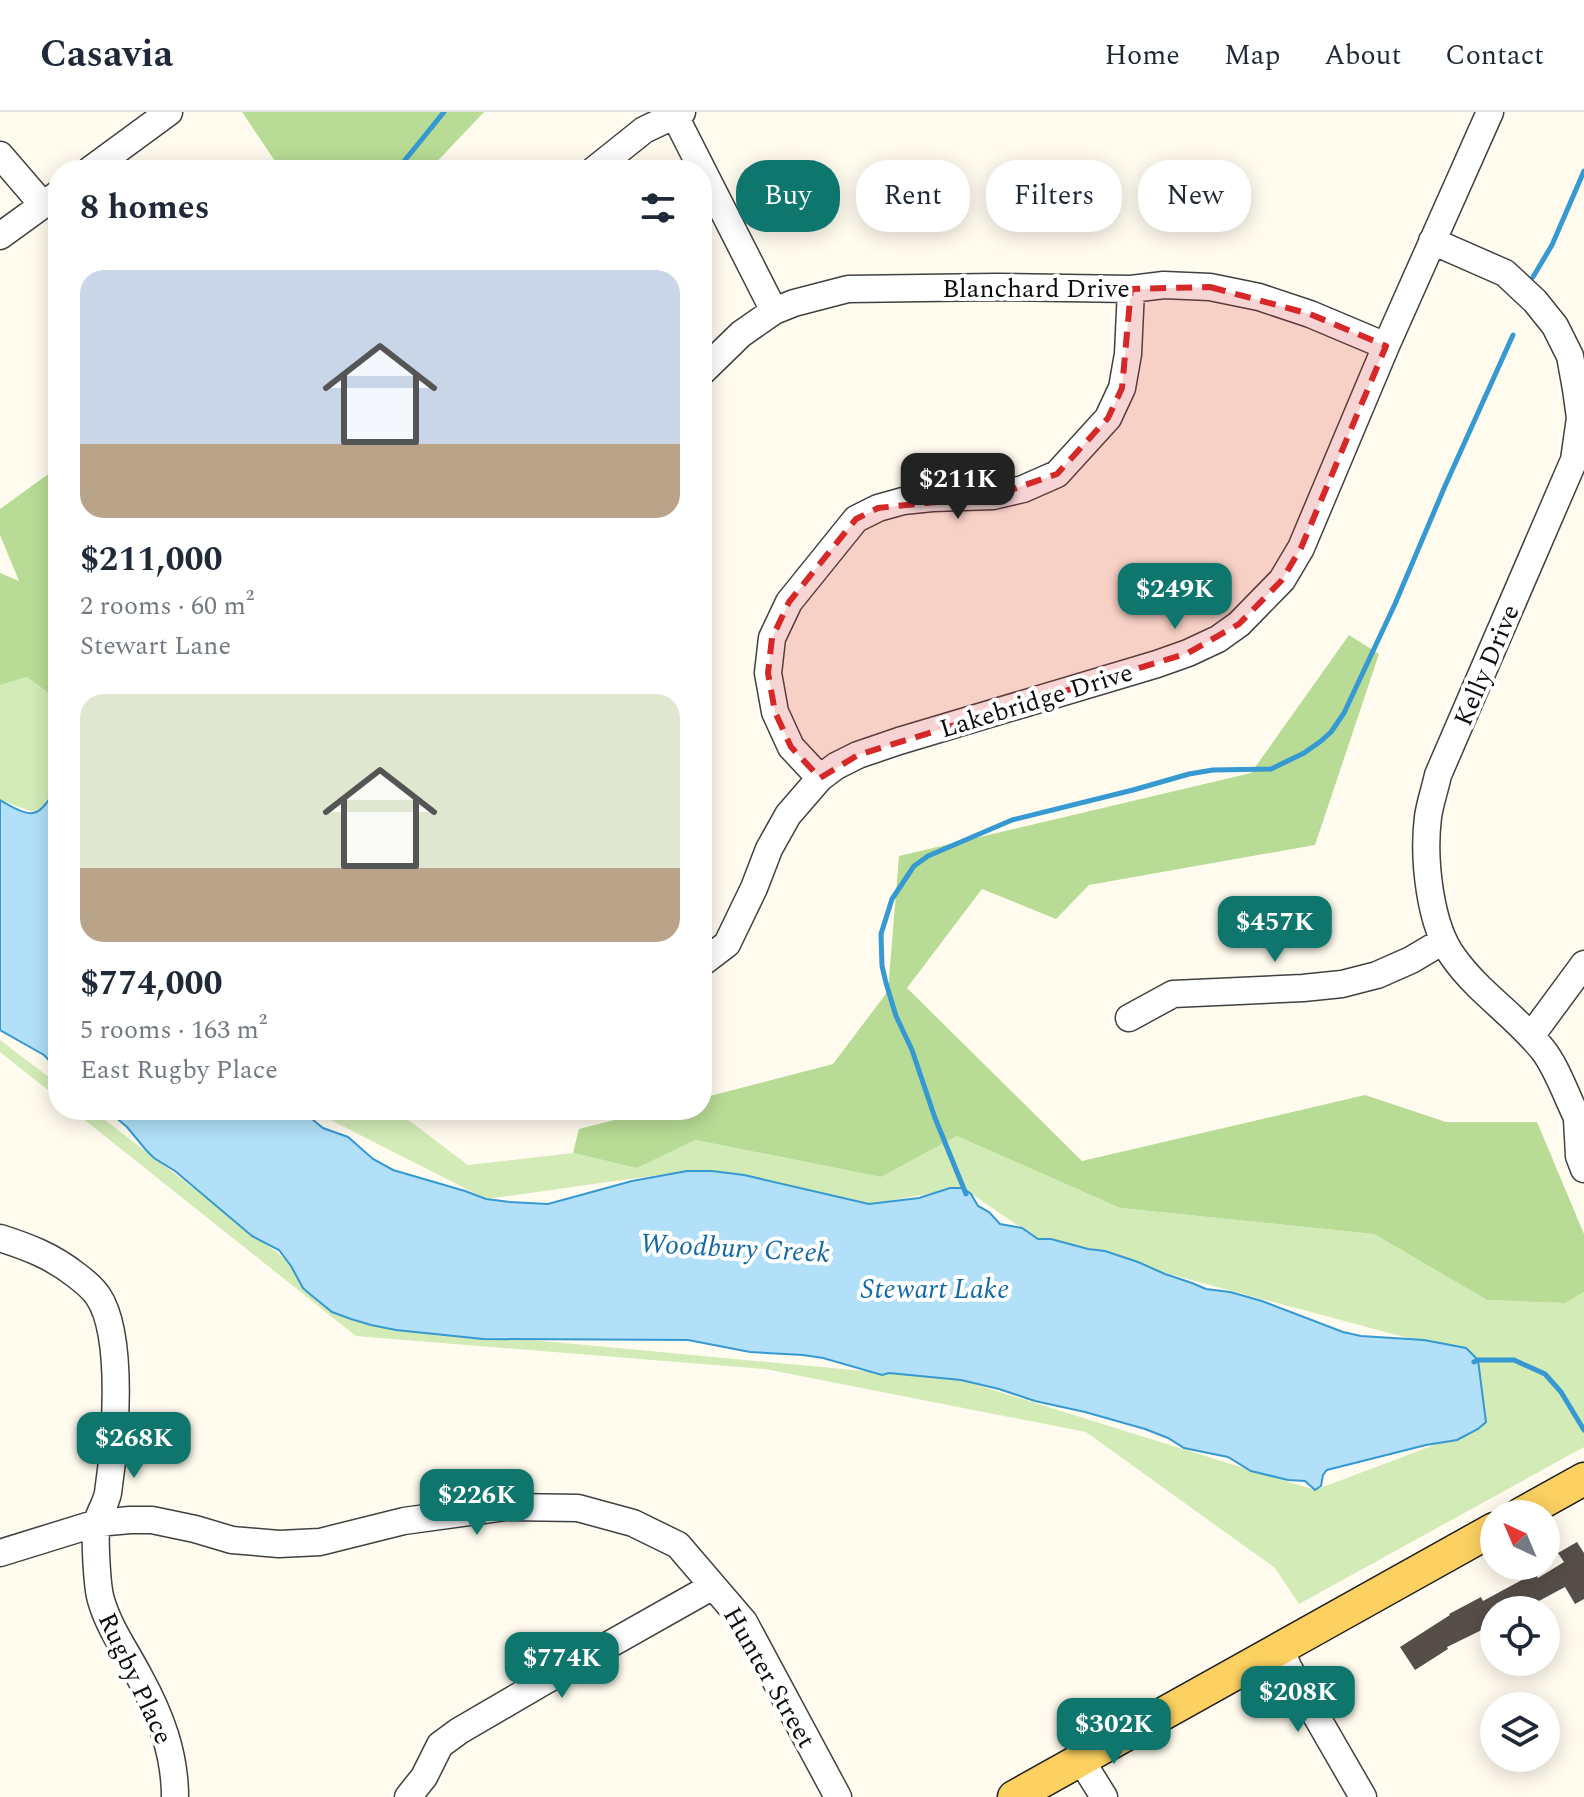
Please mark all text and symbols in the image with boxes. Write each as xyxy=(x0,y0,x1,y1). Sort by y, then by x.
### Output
text: Casavia xyxy=(40,26,173,84)
text: Home xyxy=(1104,34,1180,77)
text: Map xyxy=(1224,34,1280,77)
text: About xyxy=(1324,34,1401,77)
text: Contact xyxy=(1445,34,1544,77)
chip: Buy xyxy=(736,160,840,232)
chip: Rent xyxy=(856,160,970,232)
chip: Filters xyxy=(986,160,1122,232)
chip: New xyxy=(1138,160,1251,232)
text: 8 homes xyxy=(80,182,210,234)
icon: filters xyxy=(636,186,680,230)
street label: Blanchard Drive xyxy=(942,269,1130,309)
icon: home xyxy=(308,322,452,466)
pin: $211K xyxy=(902,453,1014,521)
text: $211K xyxy=(919,459,997,499)
text: $211,000 xyxy=(80,534,223,586)
pin: $249K xyxy=(1119,563,1231,631)
text: $249K xyxy=(1136,569,1214,609)
text: 2 rooms · 60 m² xyxy=(80,586,254,626)
street label: Kelly Drive xyxy=(1443,598,1530,732)
text: Stewart Lane xyxy=(80,626,231,666)
street label: Lakebridge Drive xyxy=(935,653,1138,749)
icon: home xyxy=(308,746,452,890)
pin: $457K xyxy=(1219,896,1331,964)
text: $457K xyxy=(1236,902,1314,942)
text: $774,000 xyxy=(80,958,223,1010)
text: 5 rooms · 163 m² xyxy=(80,1010,267,1050)
text: East Rugby Place xyxy=(80,1050,278,1090)
water label: Woodbury Creek xyxy=(639,1222,831,1275)
water label: Stewart Lake xyxy=(861,1268,1009,1311)
pin: $268K xyxy=(78,1412,190,1480)
text: $268K xyxy=(95,1418,173,1458)
pin: $226K xyxy=(421,1469,533,1537)
text: $226K xyxy=(438,1475,516,1515)
north arrow xyxy=(1480,1500,1560,1580)
map controls xyxy=(1480,1500,1560,1772)
button: locate xyxy=(1480,1596,1560,1676)
street label: Hunter Street xyxy=(712,1599,826,1756)
street label: Rugby Place xyxy=(87,1606,183,1751)
pin: $774K xyxy=(506,1632,618,1700)
text: $774K xyxy=(523,1638,601,1678)
pin: $208K xyxy=(1242,1666,1354,1734)
text: $208K xyxy=(1259,1672,1337,1712)
button: layers xyxy=(1480,1692,1560,1772)
pin: $302K xyxy=(1058,1698,1170,1766)
text: $302K xyxy=(1075,1704,1153,1744)

